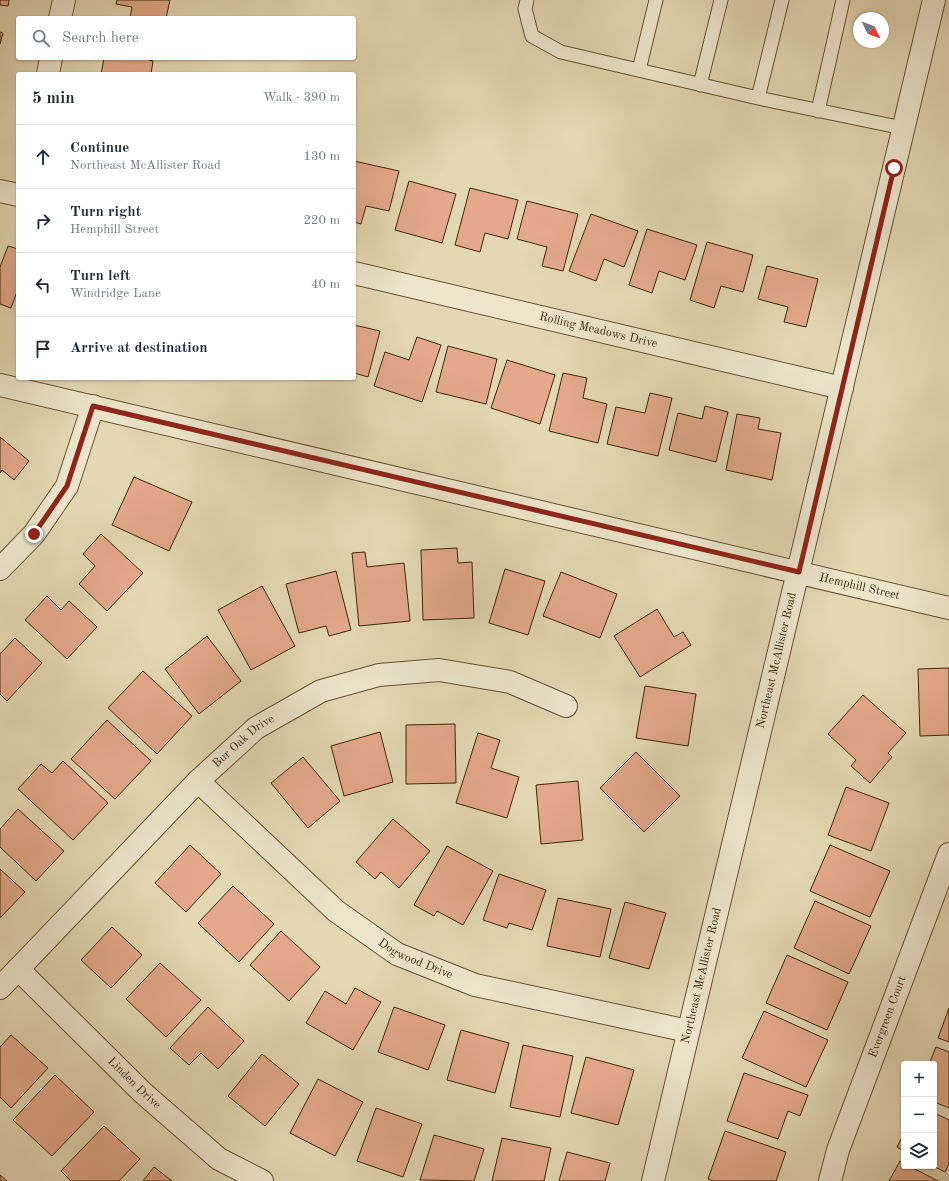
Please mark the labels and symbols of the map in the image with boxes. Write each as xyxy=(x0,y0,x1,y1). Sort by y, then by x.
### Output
north arrow xyxy=(853,12,889,48)
route start xyxy=(885,159,903,177)
street label: Rolling Meadows Drive xyxy=(538,311,659,350)
route end xyxy=(25,525,43,543)
street label: Hemphill Street xyxy=(818,572,901,602)
street label: Northeast McAllister Road xyxy=(755,591,799,730)
street label: Bur Oak Drive xyxy=(211,713,277,770)
street label: Northeast McAllister Road xyxy=(680,907,724,1045)
street label: Dogwood Drive xyxy=(376,937,455,982)
street label: Evergreen Court xyxy=(867,974,909,1060)
street label: Linden Drive xyxy=(105,1055,163,1112)

